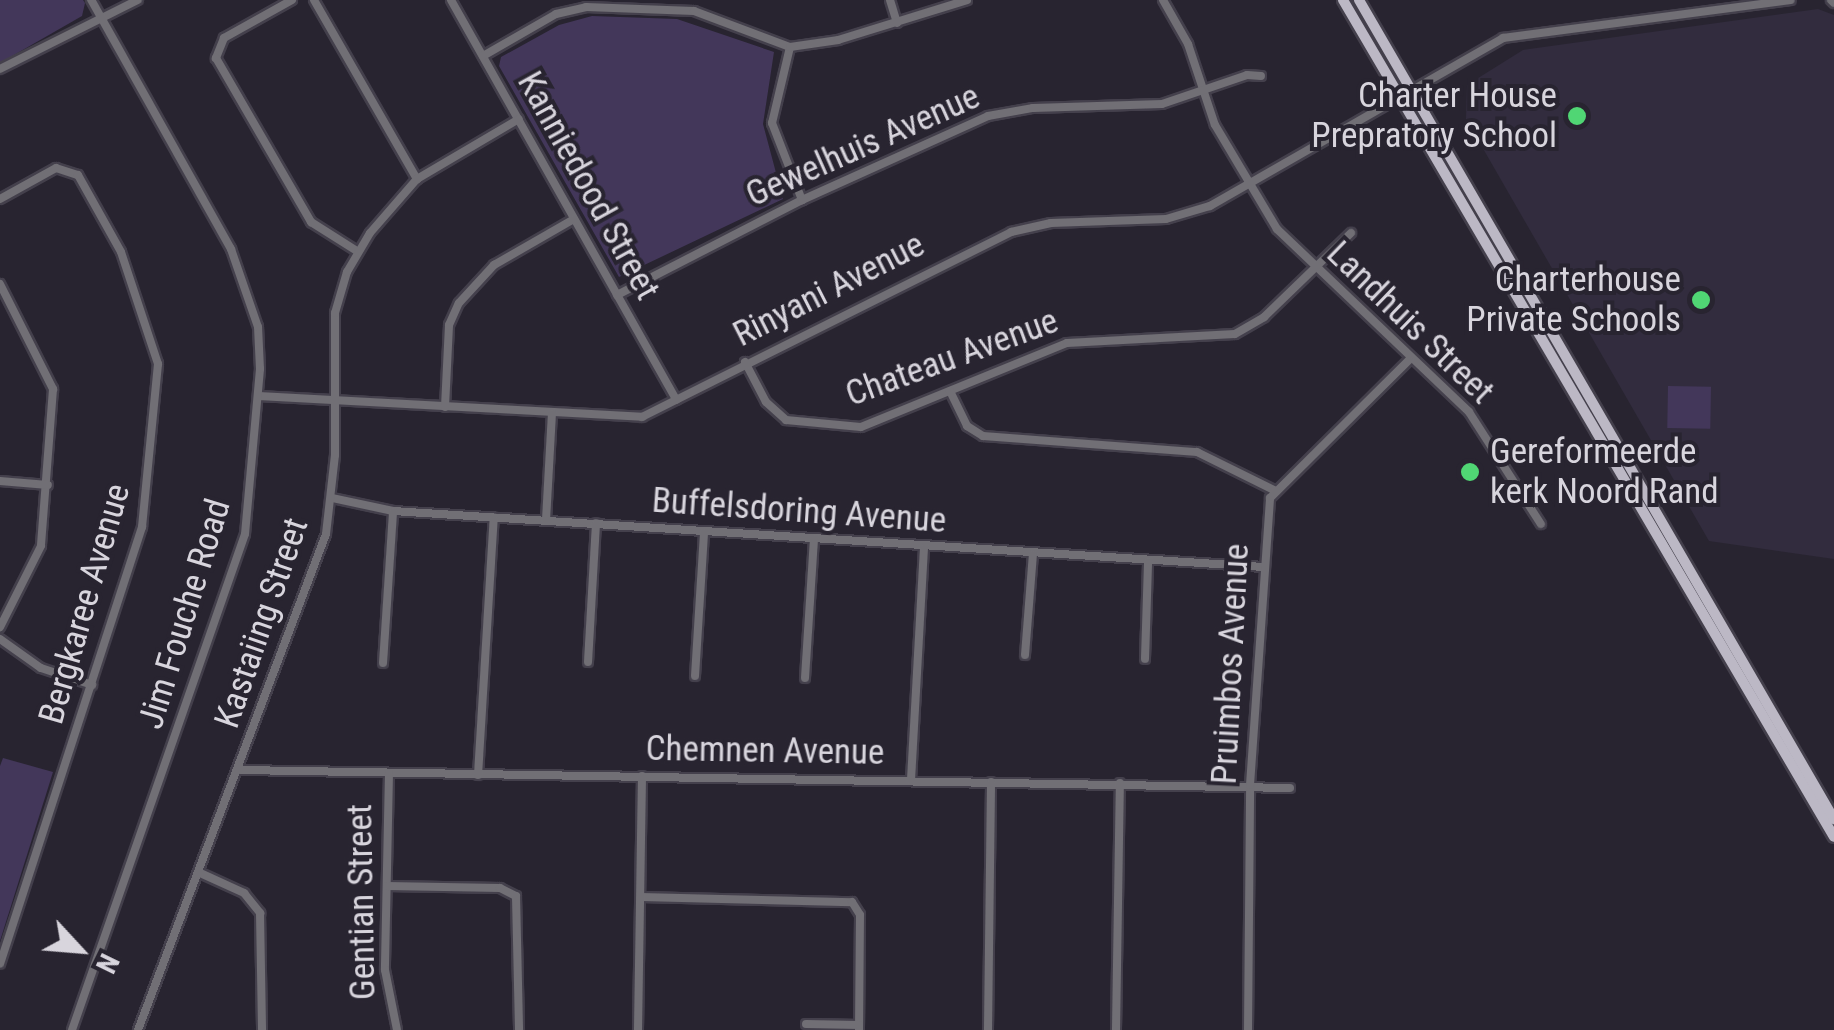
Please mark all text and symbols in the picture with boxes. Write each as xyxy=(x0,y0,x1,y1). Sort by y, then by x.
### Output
street label: Kanniedood Street xyxy=(508,65,668,307)
place label: Charter House Prepratory School xyxy=(1311,75,1557,157)
street label: Gewelhuis Avenue xyxy=(740,76,986,216)
marker: Charter House Prepratory School xyxy=(1566,105,1588,127)
street label: Rinyani Avenue xyxy=(727,224,931,356)
street label: Landhuis Street xyxy=(1318,233,1502,413)
place label: Charterhouse Private Schools xyxy=(1466,259,1681,341)
marker: Charterhouse Private Schools xyxy=(1690,289,1712,311)
street label: Chateau Avenue xyxy=(840,300,1064,416)
place label: Gereformeerde kerk Noord Rand xyxy=(1490,431,1719,513)
marker: Gereformeerde kerk Noord Rand xyxy=(1459,461,1481,483)
street label: Bergkaree Avenue xyxy=(31,479,139,729)
street label: Buffelsdoring Avenue xyxy=(650,480,948,542)
street label: Jim Fouche Road xyxy=(130,494,240,734)
street label: Kastaiing Street xyxy=(206,513,318,733)
street label: Pruimbos Avenue xyxy=(1204,543,1258,785)
street label: Chemnen Avenue xyxy=(645,728,885,774)
street label: Gentian Street xyxy=(339,804,385,1000)
north arrow xyxy=(30,900,130,1000)
text: N xyxy=(89,948,126,978)

